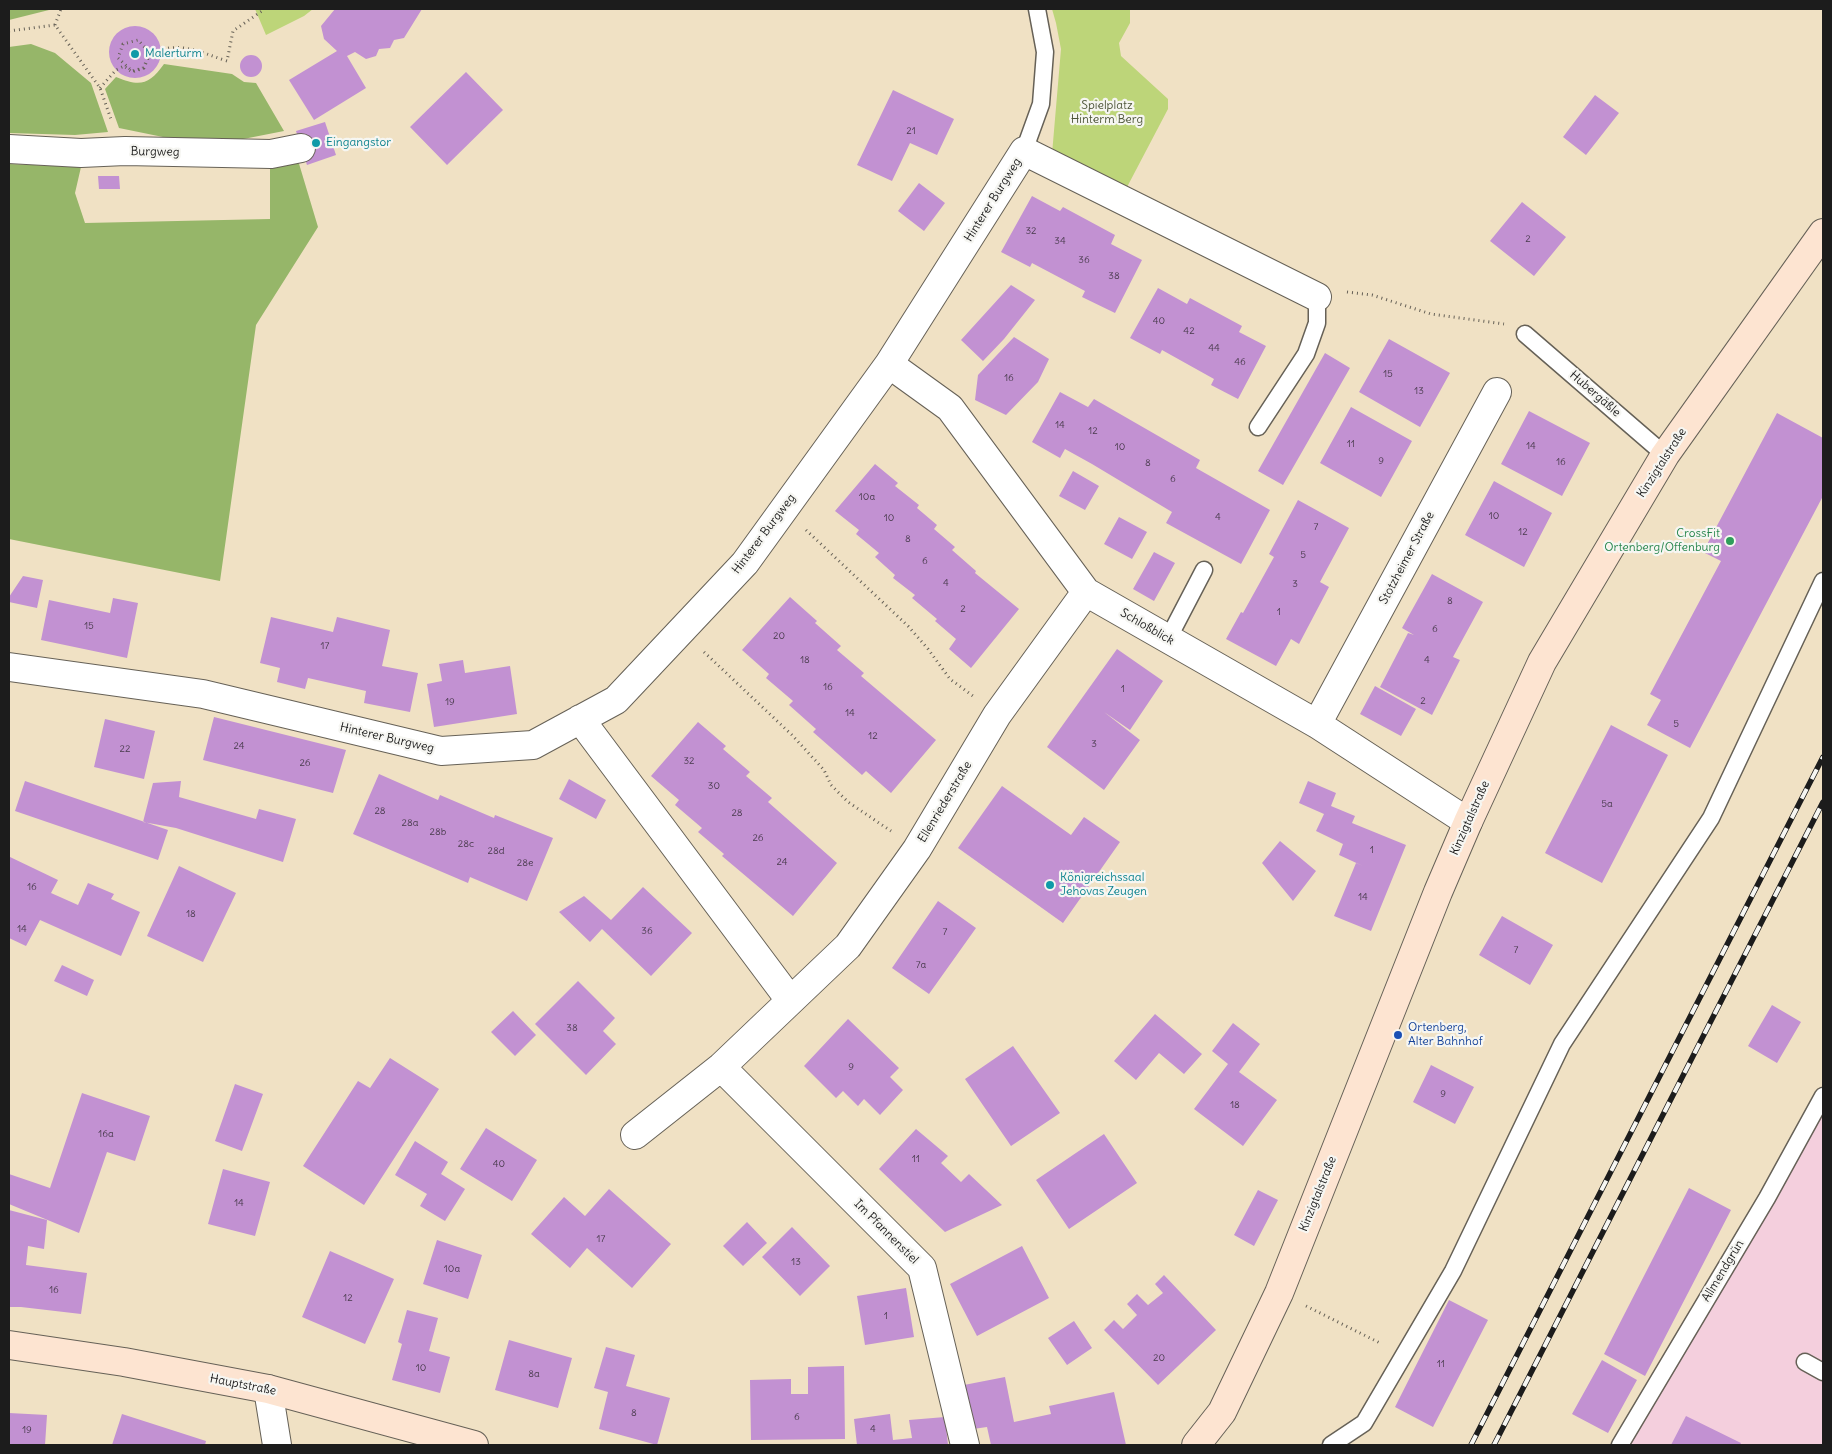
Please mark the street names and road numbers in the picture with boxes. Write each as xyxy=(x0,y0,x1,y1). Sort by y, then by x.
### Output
street label: Burgweg xyxy=(130,144,180,160)
street label: Hinterer Burgweg xyxy=(961,155,1025,245)
street label: Hubergäßle xyxy=(1567,368,1623,420)
street label: Kinzigtalstraße xyxy=(1634,426,1690,500)
street label: Hinterer Burgweg xyxy=(729,491,799,577)
street label: Stotzheimer Straße xyxy=(1376,509,1438,607)
street label: Schloßblick xyxy=(1117,606,1177,648)
street label: Hinterer Burgweg xyxy=(339,720,435,756)
street label: Ellenriederstraße xyxy=(915,759,975,845)
street label: Kinzigtalstraße xyxy=(1447,779,1493,857)
street label: Kinzigtalstraße xyxy=(1296,1154,1340,1234)
street label: Im Pfannenstiel xyxy=(851,1197,921,1267)
street label: Allmendgrün xyxy=(1699,1237,1747,1305)
street label: Hauptstraße xyxy=(209,1372,277,1398)

